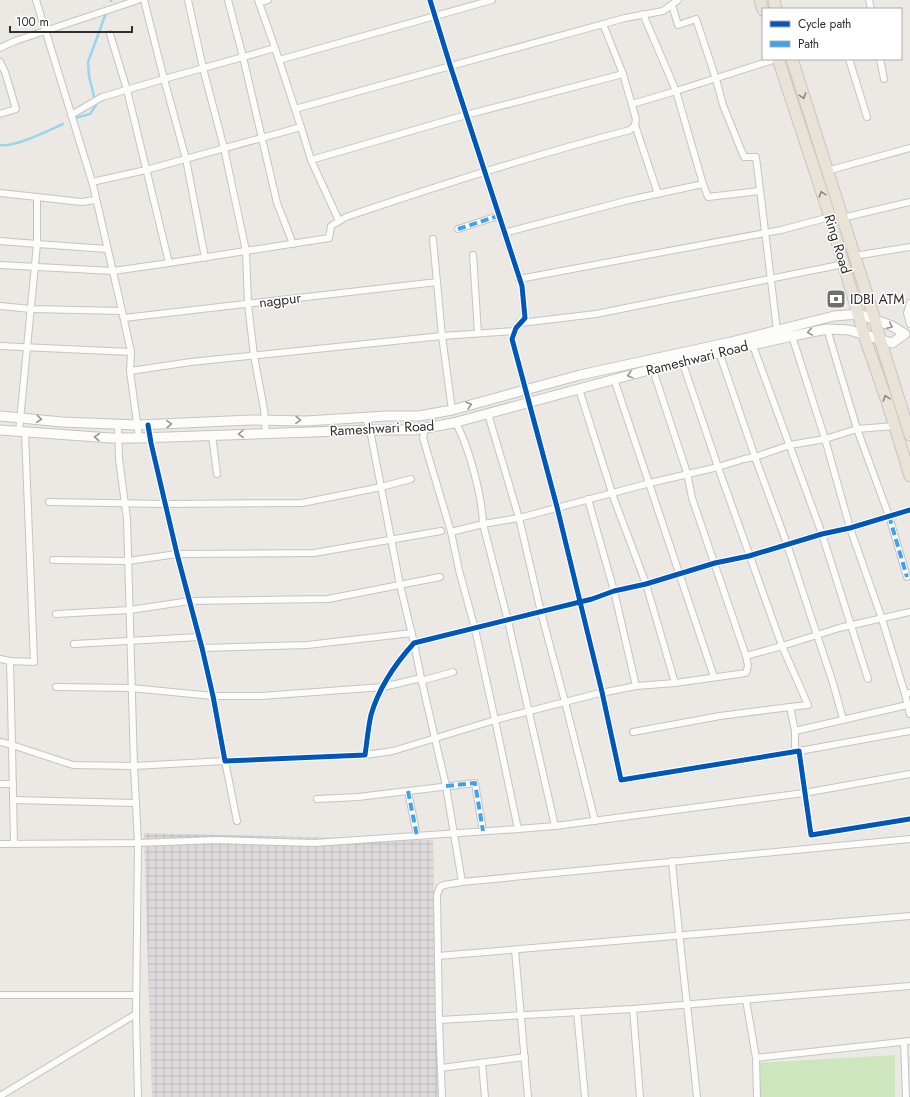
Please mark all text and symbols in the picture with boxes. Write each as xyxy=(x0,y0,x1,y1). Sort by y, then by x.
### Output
scale bar xyxy=(10,8,132,34)
legend xyxy=(762,8,902,60)
text: 100 m xyxy=(16,13,49,31)
text: Cycle path xyxy=(798,15,851,33)
text: Path xyxy=(798,35,819,53)
one-way arrow xyxy=(799,92,807,99)
one-way arrow xyxy=(819,191,827,198)
street label: Ring Road xyxy=(819,212,857,276)
street label: nagpur xyxy=(258,287,302,312)
bank icon: IDBI ATM xyxy=(825,288,847,310)
place label: IDBI ATM xyxy=(850,289,905,309)
one-way arrow xyxy=(886,321,893,329)
one-way arrow xyxy=(807,328,814,336)
street label: Rameshwari Road xyxy=(644,336,750,380)
one-way arrow xyxy=(626,370,633,379)
one-way arrow xyxy=(882,395,891,402)
one-way arrow xyxy=(465,401,472,410)
one-way arrow xyxy=(36,415,42,424)
street label: Rameshwari Road xyxy=(329,415,435,441)
one-way arrow xyxy=(295,416,301,425)
one-way arrow xyxy=(166,419,172,428)
one-way arrow xyxy=(238,430,244,439)
one-way arrow xyxy=(94,433,100,442)

